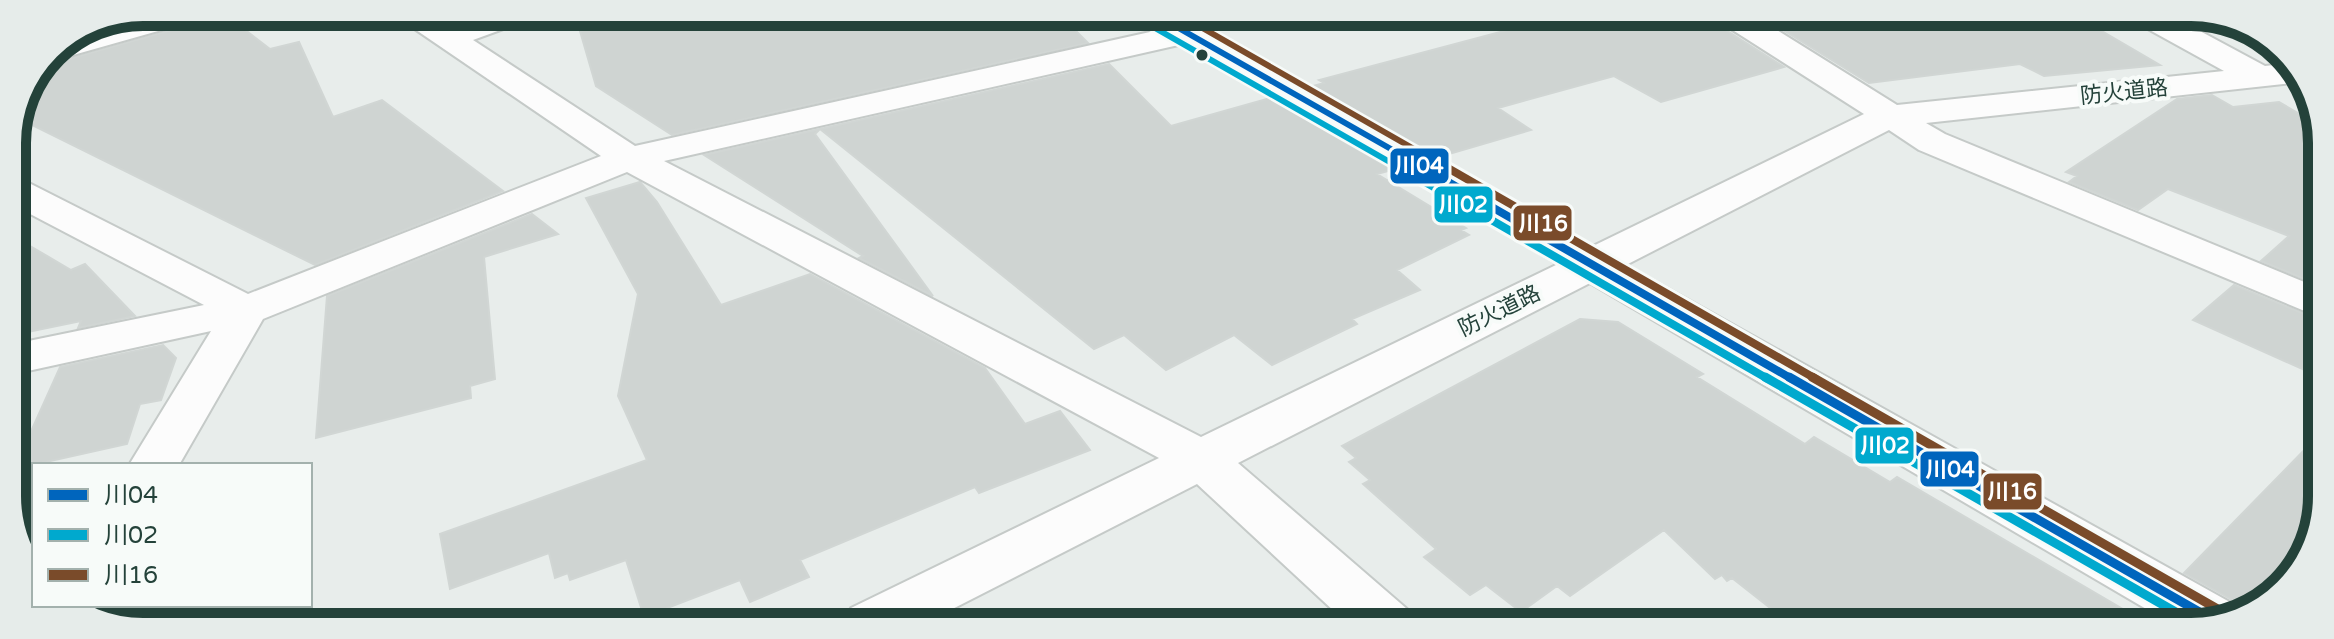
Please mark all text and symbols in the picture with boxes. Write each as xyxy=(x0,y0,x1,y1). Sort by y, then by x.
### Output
unlabelled marker xyxy=(1194,47,1210,63)
street label: 防火道路 xyxy=(2079,74,2169,110)
line badge: 川04 xyxy=(1389,147,1450,185)
text: 川04 xyxy=(1394,153,1444,179)
line badge: 川02 xyxy=(1433,185,1494,224)
text: 川02 xyxy=(1438,192,1488,218)
line badge: 川16 xyxy=(1512,204,1573,242)
text: 川16 xyxy=(1518,211,1568,237)
street label: 防火道路 xyxy=(1454,280,1545,342)
line badge: 川02 xyxy=(1854,426,1915,465)
text: 川02 xyxy=(1860,433,1910,459)
line badge: 川04 xyxy=(1919,450,1980,488)
text: 川04 xyxy=(1925,457,1975,483)
legend xyxy=(32,463,312,607)
line badge: 川16 xyxy=(1982,472,2043,511)
text: 川16 xyxy=(1987,479,2037,505)
text: 川04 xyxy=(104,481,158,510)
text: 川02 xyxy=(104,521,158,550)
text: 川16 xyxy=(104,561,158,590)

